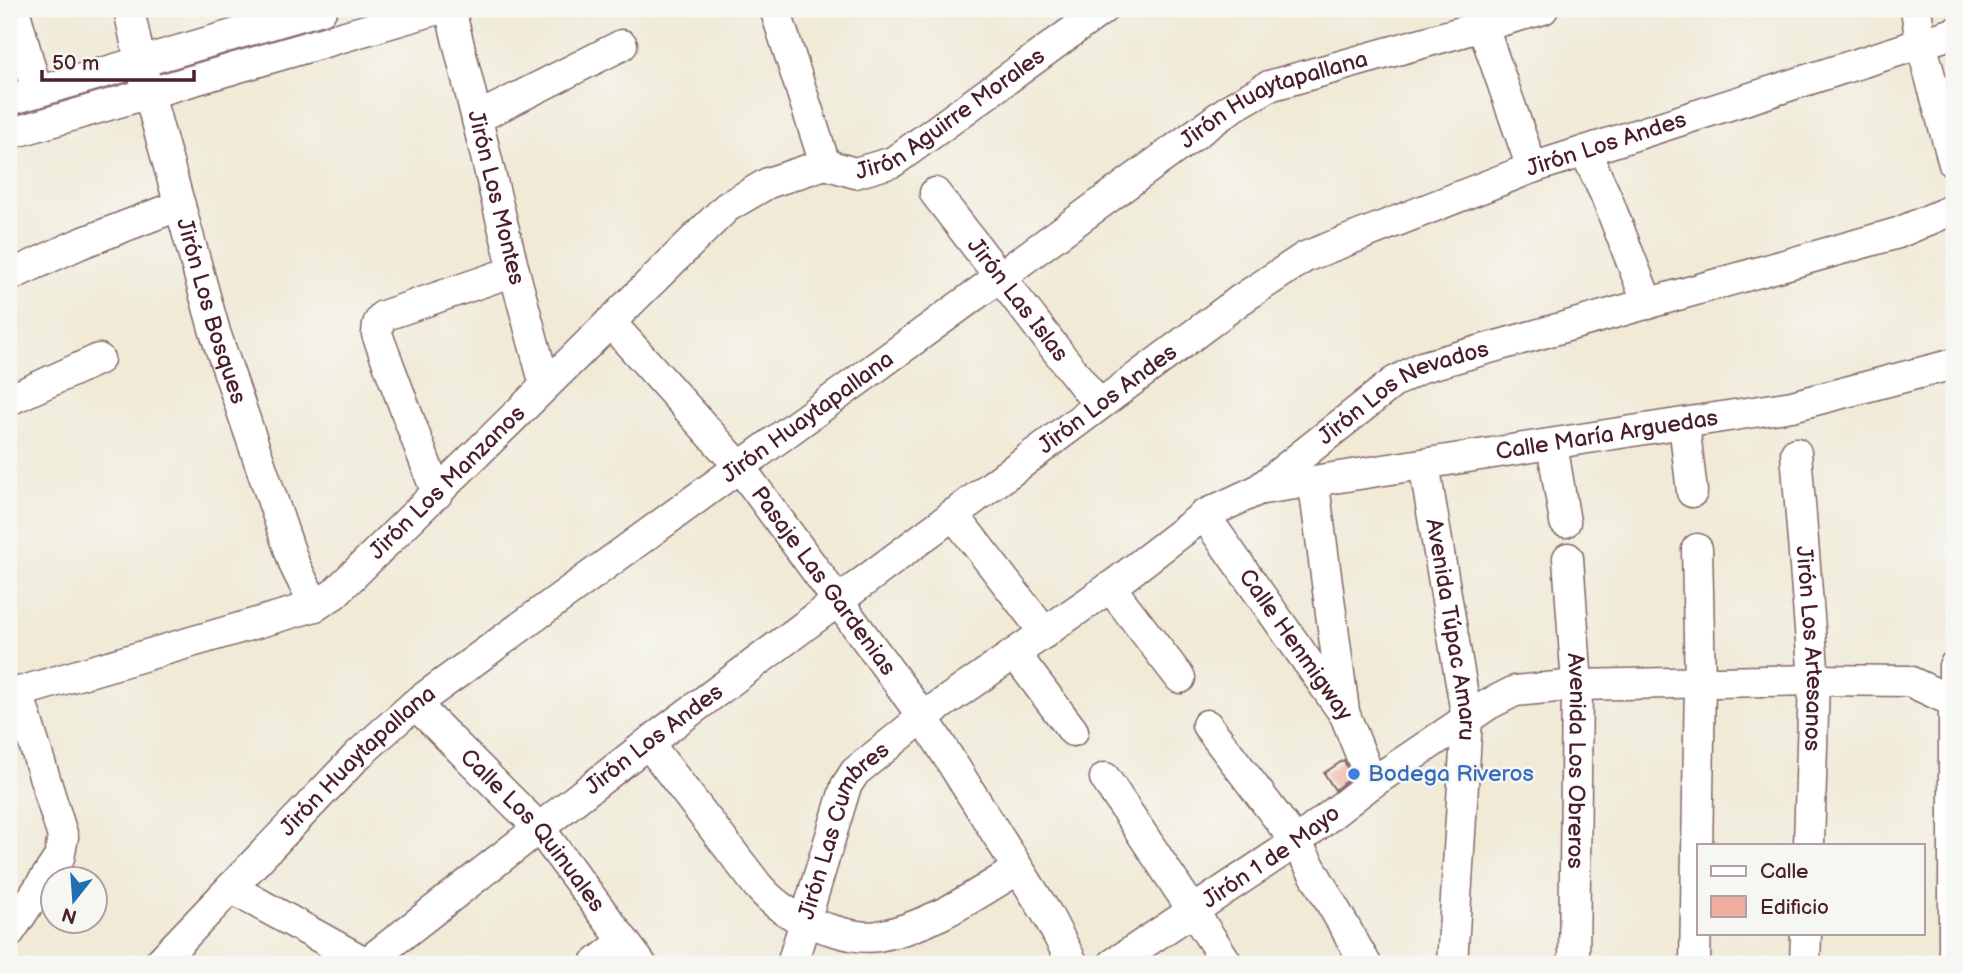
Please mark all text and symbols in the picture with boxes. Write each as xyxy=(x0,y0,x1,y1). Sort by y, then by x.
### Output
scale bar xyxy=(42,38,194,82)
street label: Jirón Aguirre Morales xyxy=(852,42,1050,186)
street label: Jirón Huaytapallana xyxy=(1174,45,1371,155)
text: 50 m xyxy=(52,51,99,76)
street label: Jirón Los Andes xyxy=(1523,106,1690,183)
street label: Jirón Los Montes xyxy=(461,107,531,288)
street label: Jirón Los Bosques xyxy=(170,215,253,408)
street label: Jirón Las Islas xyxy=(961,232,1074,367)
street label: Jirón Los Nevados xyxy=(1312,335,1492,451)
street label: Jirón Los Andes xyxy=(1032,338,1183,460)
street label: Jirón Huaytapallana xyxy=(716,345,899,489)
street label: Jirón Los Manzanos xyxy=(363,399,531,566)
street label: Calle María Arguedas xyxy=(1494,404,1720,466)
street label: Pasaje Las Gardenias xyxy=(745,481,902,681)
street label: Avenida Túpac Amaru xyxy=(1419,516,1481,742)
street label: Jirón Los Artesanos xyxy=(1789,545,1828,752)
street label: Calle Henmigway xyxy=(1233,564,1359,727)
street label: Avenida Los Obreros xyxy=(1561,652,1591,869)
street label: Jirón Los Andes xyxy=(579,678,729,801)
street label: Jirón Huaytapallana xyxy=(274,680,441,842)
street label: Jirón Las Cumbres xyxy=(792,736,895,923)
street label: Calle Los Quinuales xyxy=(454,743,611,917)
place label: Bodega Riveros xyxy=(1368,760,1534,788)
marker: Bodega Riveros xyxy=(1346,766,1362,782)
street label: Jirón 1 de Mayo xyxy=(1197,799,1346,915)
legend xyxy=(1697,844,1924,934)
text: Calle xyxy=(1760,859,1809,884)
north arrow xyxy=(38,864,108,934)
text: Edificio xyxy=(1760,895,1829,920)
text: N xyxy=(59,902,80,928)

